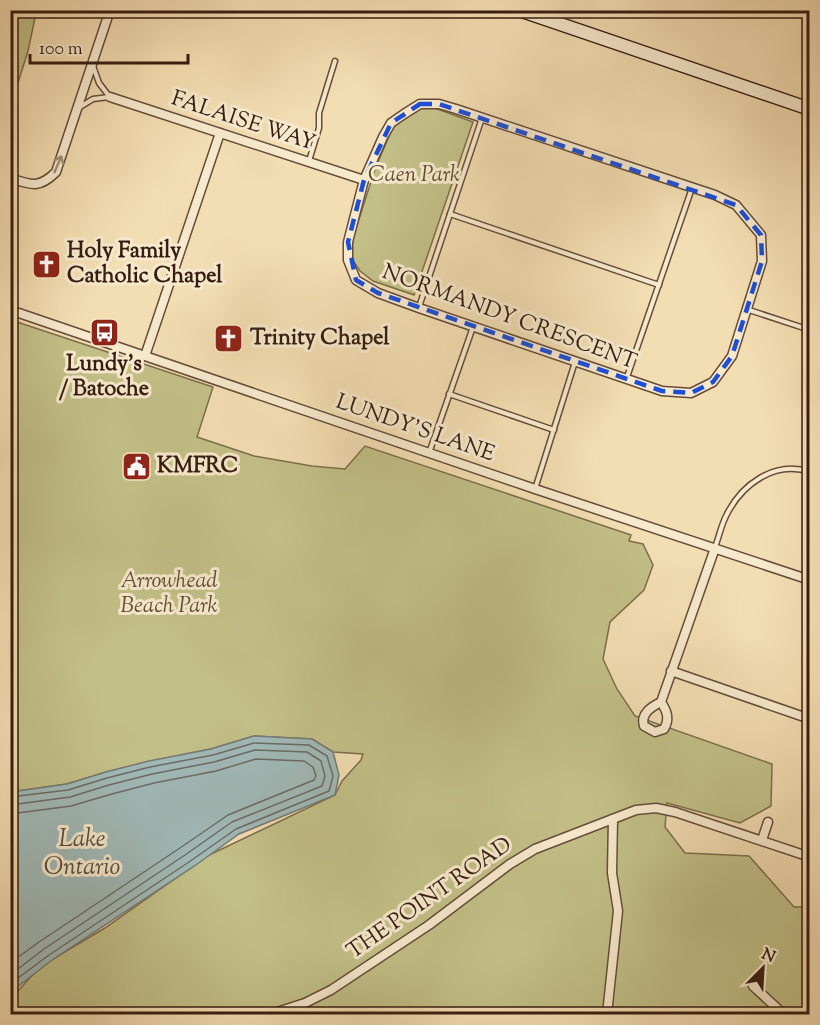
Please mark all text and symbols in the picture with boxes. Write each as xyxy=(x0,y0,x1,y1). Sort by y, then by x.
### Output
scale bar xyxy=(30,27,188,65)
text: 100 m xyxy=(39,37,83,63)
street label: FALAISE WAY xyxy=(167,84,320,160)
one-way arrow xyxy=(53,156,64,174)
park label: Caen Park xyxy=(368,160,460,192)
place label: Holy Family Catholic Chapel xyxy=(67,236,223,293)
church icon: Holy Family Catholic Chapel xyxy=(30,249,62,281)
street label: NORMANDY CRESCENT xyxy=(377,257,641,379)
bus stop icon: Lundy's / Batoche xyxy=(88,317,120,349)
church icon: Trinity Chapel xyxy=(213,323,245,355)
place label: Trinity Chapel xyxy=(250,323,390,355)
place label: Lundy's / Batoche xyxy=(59,349,149,406)
street label: LUNDY'S LANE xyxy=(331,387,499,471)
public building icon: KMFRC xyxy=(120,451,152,483)
place label: KMFRC xyxy=(157,451,238,483)
park label: Arrowhead Beach Park xyxy=(121,566,218,623)
water label: Lake Ontario xyxy=(44,823,120,885)
street label: THE POINT ROAD xyxy=(341,830,519,968)
north arrow xyxy=(733,938,793,998)
text: N xyxy=(758,943,779,970)

